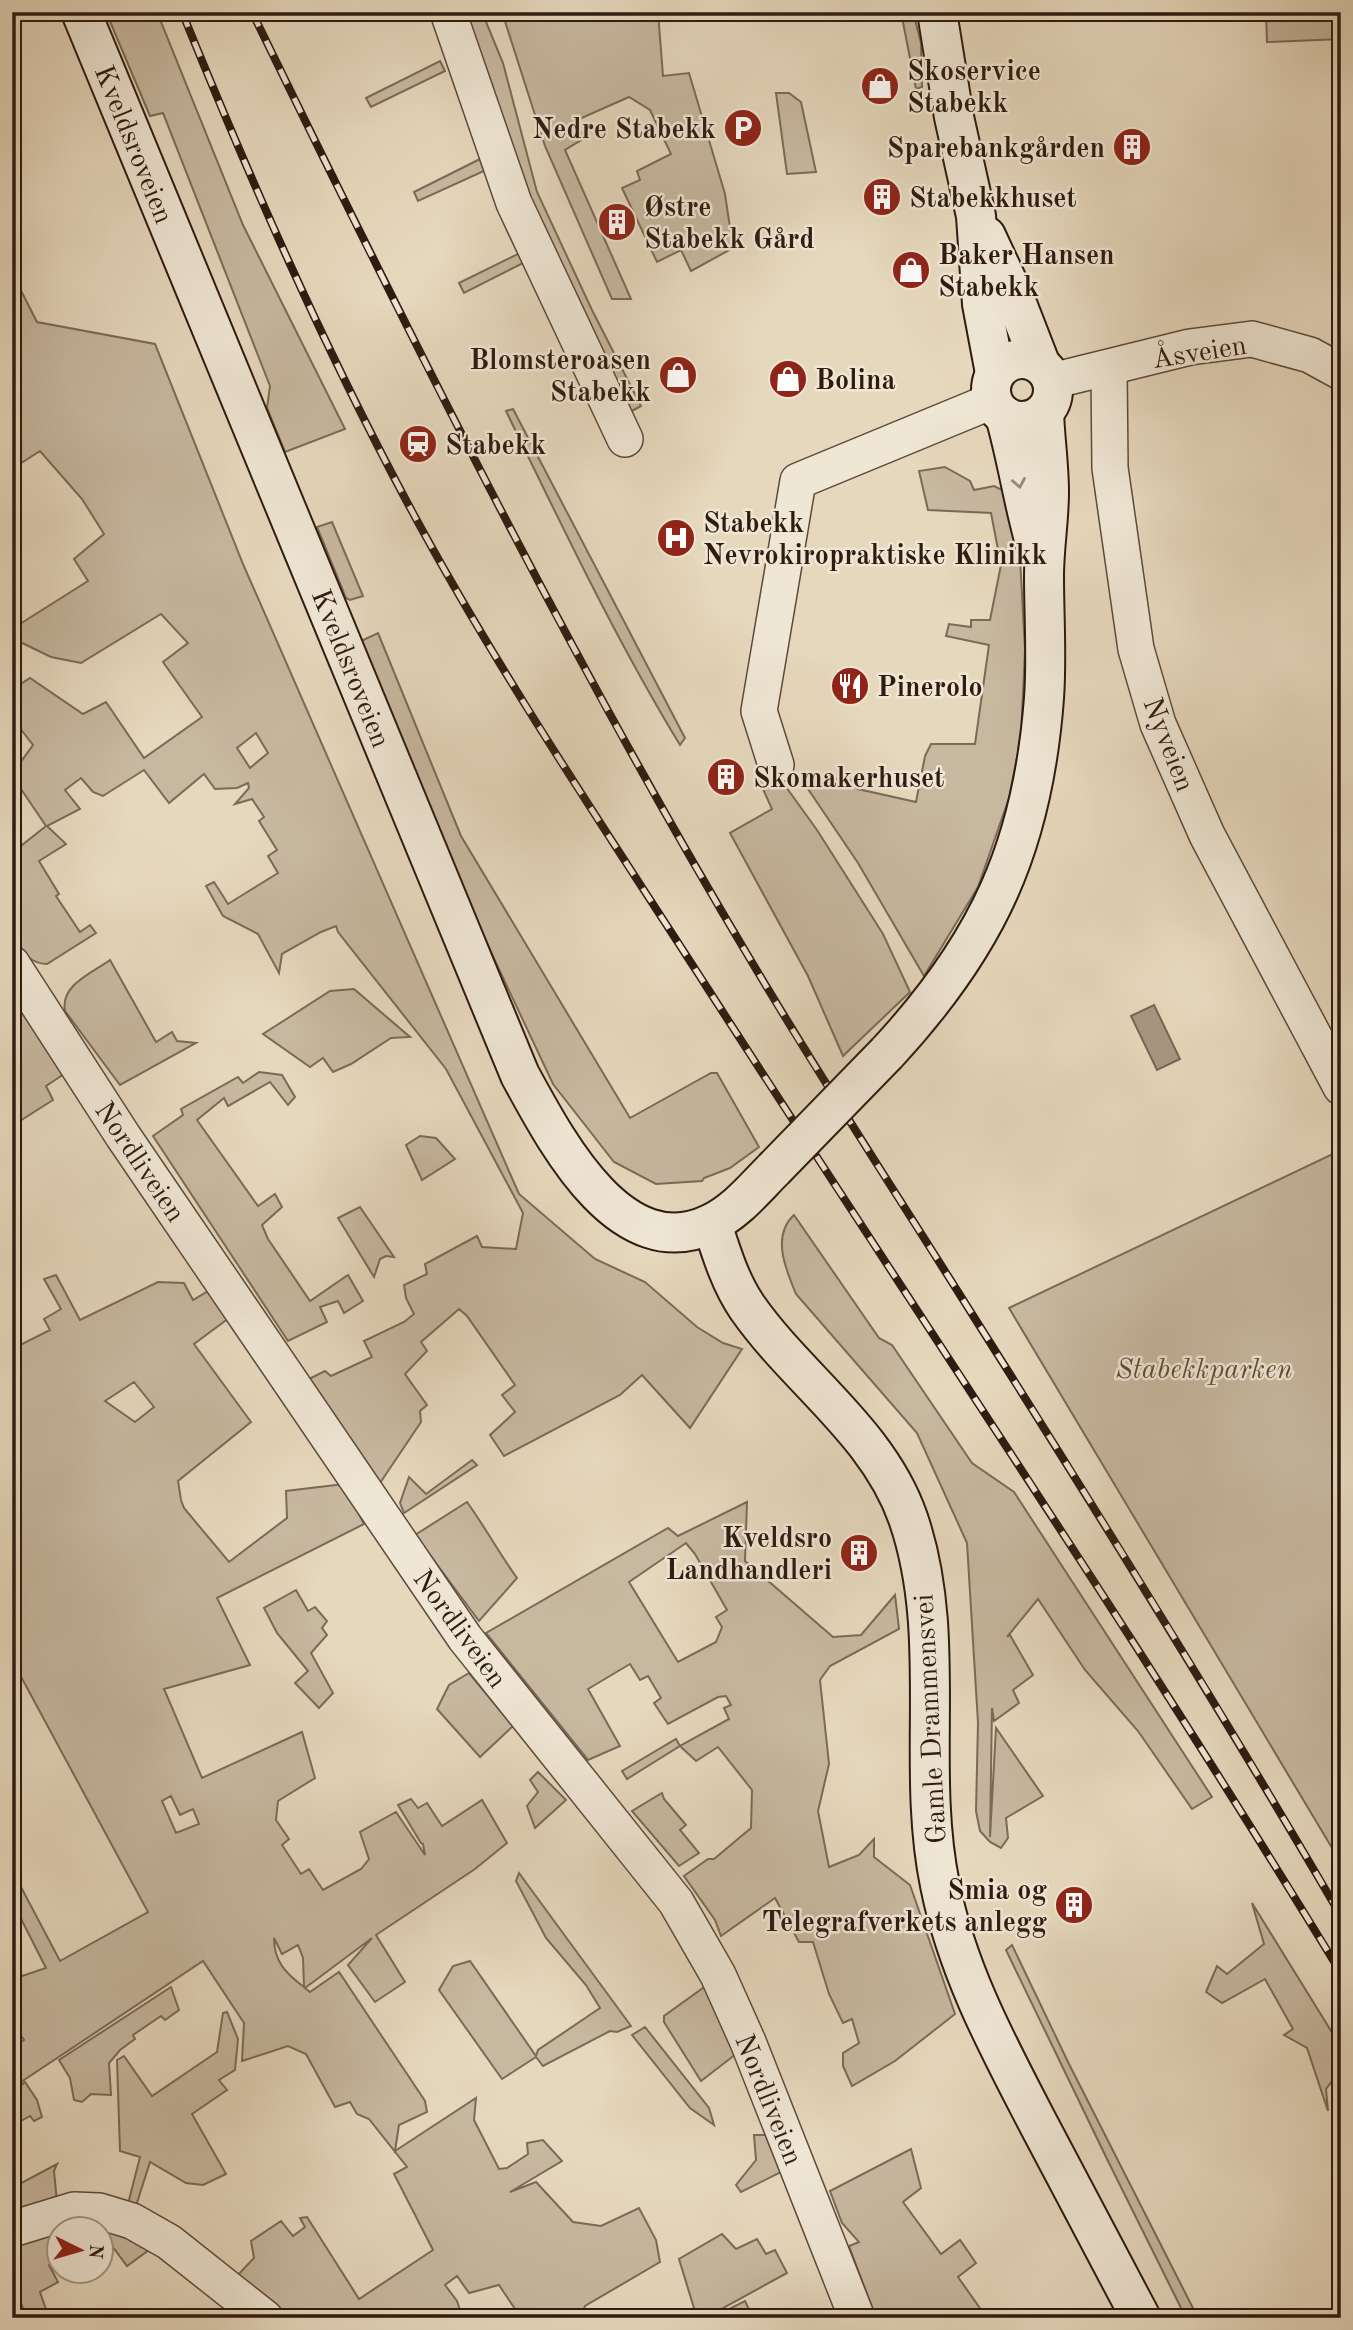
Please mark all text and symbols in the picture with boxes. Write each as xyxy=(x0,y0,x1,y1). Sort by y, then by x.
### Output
place label: Skoservice Stabekk xyxy=(907,59,1041,119)
street label: Kveldsroveien xyxy=(88,62,177,228)
shop icon: Skoservice Stabekk xyxy=(859,65,901,107)
parking icon: Nedre Stabekk xyxy=(722,107,764,149)
place label: Nedre Stabekk xyxy=(532,117,716,145)
building icon: Sparebankgården xyxy=(1111,126,1153,168)
place label: Sparebankgården xyxy=(887,136,1105,164)
building icon: Stabekkhuset xyxy=(861,176,903,218)
place label: Stabekkhuset xyxy=(909,186,1077,214)
place label: Østre Stabekk Gård xyxy=(644,195,815,255)
building icon: Østre Stabekk Gård xyxy=(596,201,638,243)
place label: Baker Hansen Stabekk xyxy=(938,243,1115,303)
shop icon: Baker Hansen Stabekk xyxy=(890,249,932,291)
street label: Åsveien xyxy=(1149,328,1249,375)
place label: Blomsteroasen Stabekk xyxy=(469,348,651,408)
shop icon: Blomsteroasen Stabekk xyxy=(657,354,699,396)
shop icon: Bolina xyxy=(767,358,809,400)
place label: Bolina xyxy=(815,368,896,396)
station icon: Stabekk xyxy=(397,423,439,465)
place label: Stabekk xyxy=(445,433,546,461)
one-way arrow xyxy=(1011,477,1026,489)
place label: Stabekk Nevrokiropraktiske Klinikk xyxy=(703,511,1047,571)
hospital icon: Stabekk Nevrokiropraktiske Klinikk xyxy=(655,517,697,559)
street label: Kveldsroveien xyxy=(305,586,394,752)
restaurant icon: Pinerolo xyxy=(829,665,871,707)
place label: Pinerolo xyxy=(877,675,983,703)
street label: Nyveien xyxy=(1137,694,1198,796)
building icon: Skomakerhuset xyxy=(705,756,747,798)
place label: Skomakerhuset xyxy=(753,766,944,794)
street label: Nordliveien xyxy=(88,1097,189,1228)
park label: Stabekkparken xyxy=(1115,1357,1293,1385)
place label: Kveldsro Landhandleri xyxy=(666,1526,832,1586)
building icon: Kveldsro Landhandleri xyxy=(838,1532,880,1574)
street label: Nordliveien xyxy=(407,1565,511,1694)
street label: Gamle Drammensvei xyxy=(911,1593,953,1845)
place label: Smia og Telegrafverkets anlegg xyxy=(762,1878,1047,1938)
building icon: Smia og Telegrafverkets anlegg xyxy=(1053,1884,1095,1926)
street label: Nordliveien xyxy=(728,2031,806,2170)
north arrow xyxy=(46,2214,116,2284)
text: N xyxy=(84,2243,105,2260)

